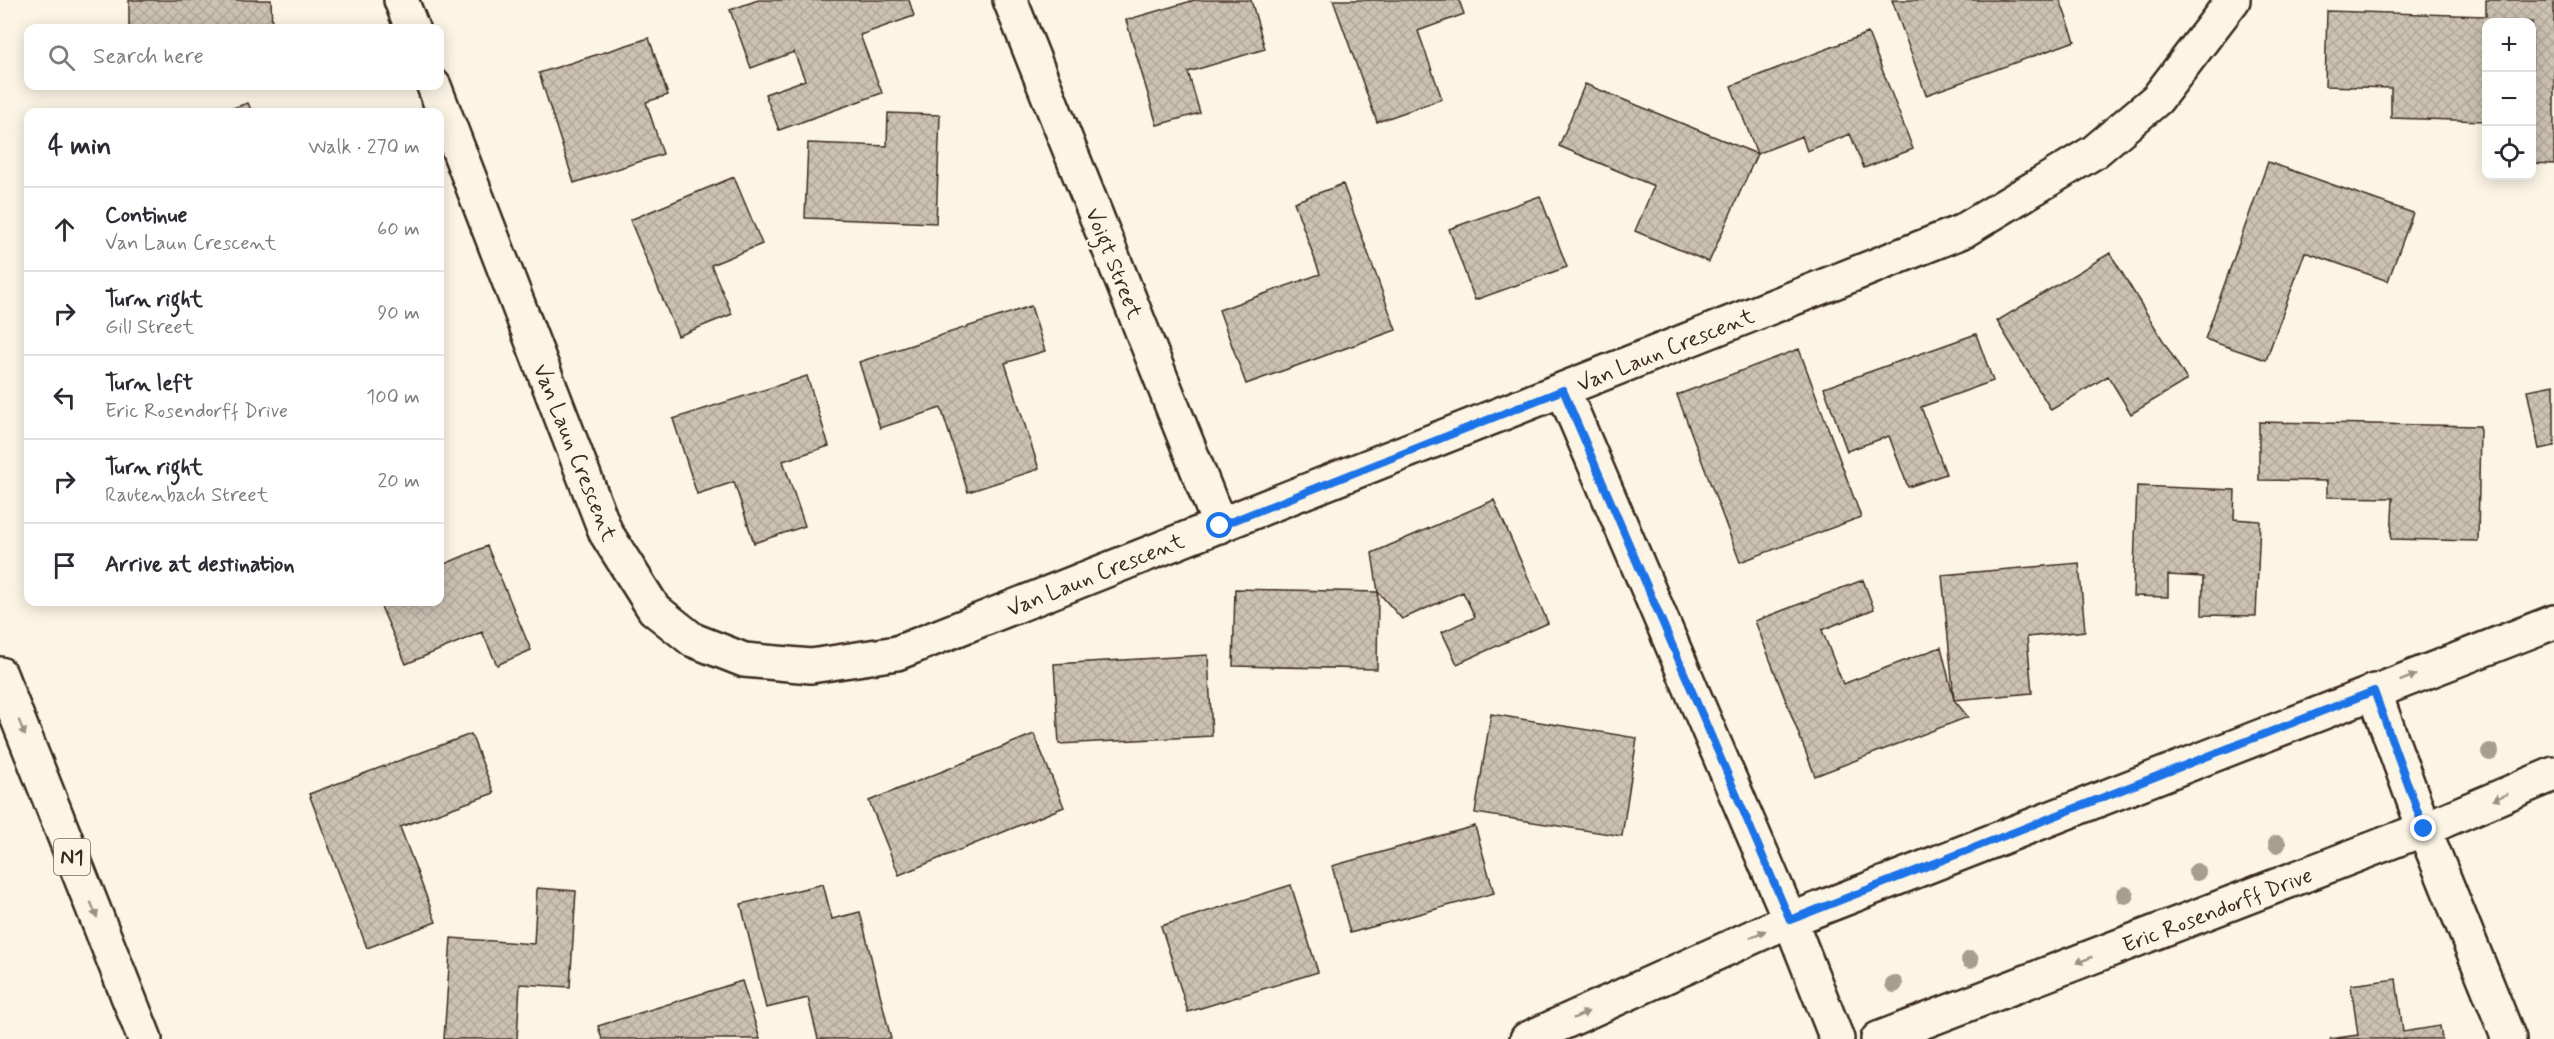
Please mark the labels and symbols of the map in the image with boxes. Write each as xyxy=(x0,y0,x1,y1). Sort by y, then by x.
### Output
street label: Voigt Street xyxy=(1075,204,1148,325)
street label: Van Laun Crescent xyxy=(1573,303,1758,399)
street label: Van Laun Crescent xyxy=(526,360,622,545)
route start xyxy=(1206,512,1232,538)
street label: Van Laun Crescent xyxy=(1003,528,1188,624)
one-way arrow xyxy=(2400,673,2418,683)
one-way arrow xyxy=(17,720,27,738)
one-way arrow xyxy=(2491,793,2509,802)
route end xyxy=(2410,815,2436,841)
road number: N1 xyxy=(54,839,90,875)
street label: Eric Rosendorff Drive xyxy=(2119,862,2317,960)
one-way arrow xyxy=(89,901,99,919)
one-way arrow xyxy=(1749,929,1767,938)
one-way arrow xyxy=(2075,956,2093,965)
one-way arrow xyxy=(1572,1010,1589,1019)

